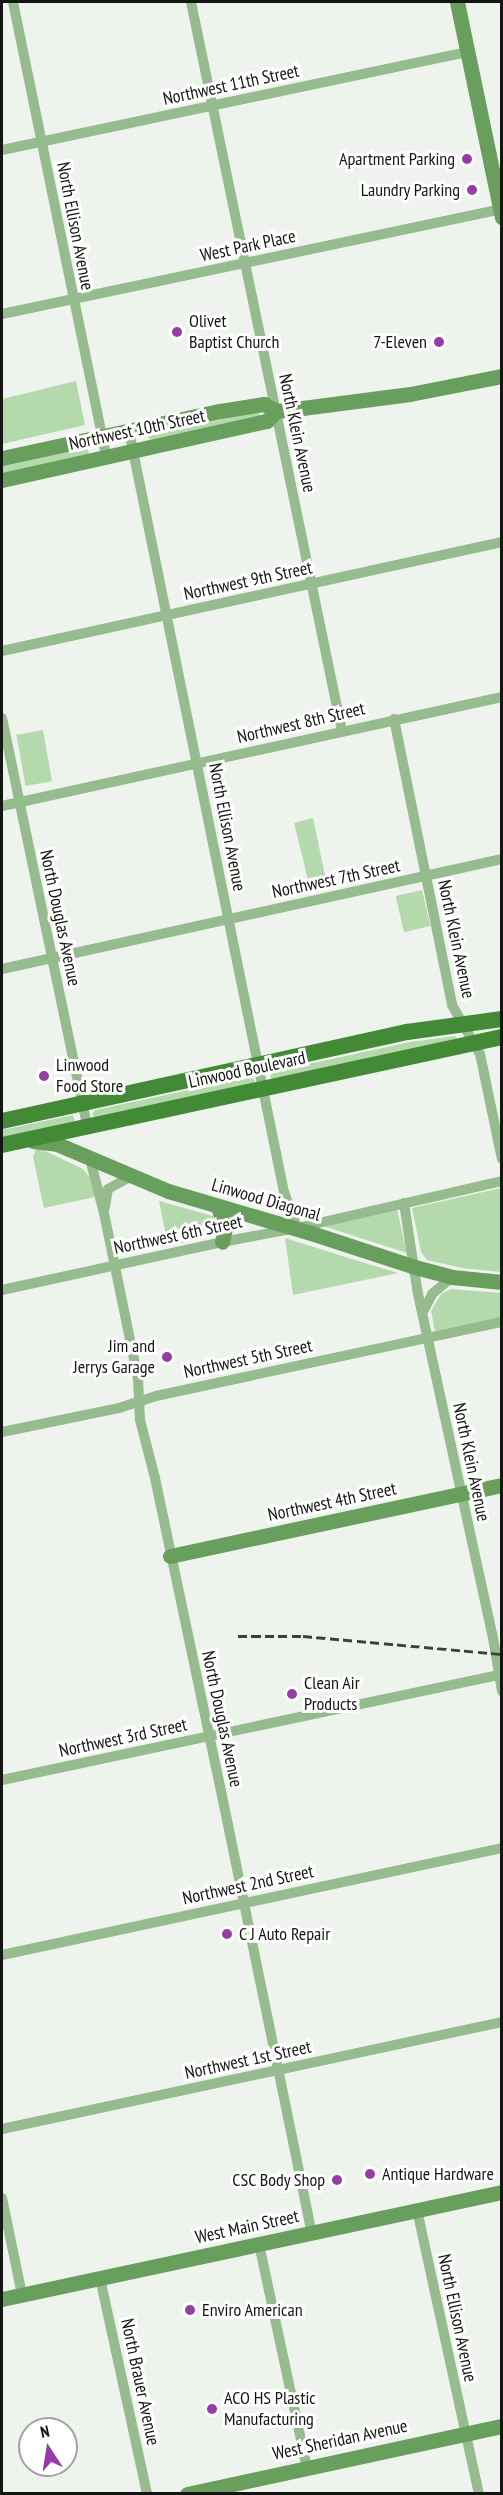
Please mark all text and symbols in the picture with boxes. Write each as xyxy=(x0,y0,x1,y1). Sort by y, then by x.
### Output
street label: Northwest 11th Street xyxy=(161,60,301,110)
place label: Apartment Parking xyxy=(339,148,455,170)
marker: Apartment Parking xyxy=(460,152,474,166)
street label: North Ellison Avenue xyxy=(52,160,98,292)
place label: Laundry Parking xyxy=(360,179,460,201)
marker: Laundry Parking xyxy=(465,183,479,197)
street label: West Park Place xyxy=(198,225,298,267)
place label: Olivet Baptist Church xyxy=(189,311,279,354)
marker: Olivet Baptist Church xyxy=(170,325,184,339)
place label: 7-Eleven xyxy=(373,331,427,353)
marker: 7-Eleven xyxy=(432,335,446,349)
street label: North Klein Avenue xyxy=(274,371,320,495)
street label: Northwest 10th Street xyxy=(67,405,207,455)
street label: Northwest 9th Street xyxy=(182,557,314,605)
street label: Northwest 8th Street xyxy=(235,698,367,748)
street label: North Ellison Avenue xyxy=(204,761,250,893)
street label: North Douglas Avenue xyxy=(35,848,85,988)
street label: Northwest 7th Street xyxy=(270,855,402,903)
street label: North Klein Avenue xyxy=(433,877,479,1001)
street label: Linwood Boulevard xyxy=(186,1047,308,1093)
place label: Linwood Food Store xyxy=(56,1055,123,1098)
marker: Linwood Food Store xyxy=(37,1069,51,1083)
street label: Linwood Diagonal xyxy=(209,1174,323,1226)
street label: Northwest 6th Street xyxy=(112,1211,244,1259)
street label: Northwest 5th Street xyxy=(182,1335,314,1383)
place label: Jim and Jerrys Garage xyxy=(73,1336,155,1378)
marker: Jim and Jerrys Garage xyxy=(160,1350,174,1364)
street label: North Klein Avenue xyxy=(448,1400,494,1524)
street label: Northwest 4th Street xyxy=(266,1478,398,1526)
street label: North Douglas Avenue xyxy=(197,1649,247,1789)
place label: Clean Air Products xyxy=(304,1673,360,1716)
marker: Clean Air Products xyxy=(285,1687,299,1701)
street label: Northwest 3rd Street xyxy=(57,1714,189,1762)
street label: Northwest 2nd Street xyxy=(181,1861,315,1909)
place label: C J Auto Repair xyxy=(239,1923,331,1945)
marker: C J Auto Repair xyxy=(220,1927,234,1941)
street label: Northwest 1st Street xyxy=(183,2036,313,2084)
place label: Antique Hardware xyxy=(382,2163,494,2185)
marker: Antique Hardware xyxy=(363,2167,377,2181)
place label: CSC Body Shop xyxy=(231,2169,325,2191)
marker: CSC Body Shop xyxy=(330,2173,344,2187)
street label: West Main Street xyxy=(193,2205,301,2249)
street label: North Ellison Avenue xyxy=(433,2252,481,2384)
place label: Enviro American xyxy=(202,2299,303,2321)
marker: Enviro American xyxy=(183,2303,197,2317)
street label: North Brauer Avenue xyxy=(116,2316,164,2448)
place label: ACO HS Plastic Manufacturing xyxy=(224,2388,316,2430)
marker: ACO HS Plastic Manufacturing xyxy=(205,2402,219,2416)
street label: West Sheridan Avenue xyxy=(270,2415,410,2465)
north arrow xyxy=(18,2417,78,2477)
text: N xyxy=(38,2421,51,2442)

